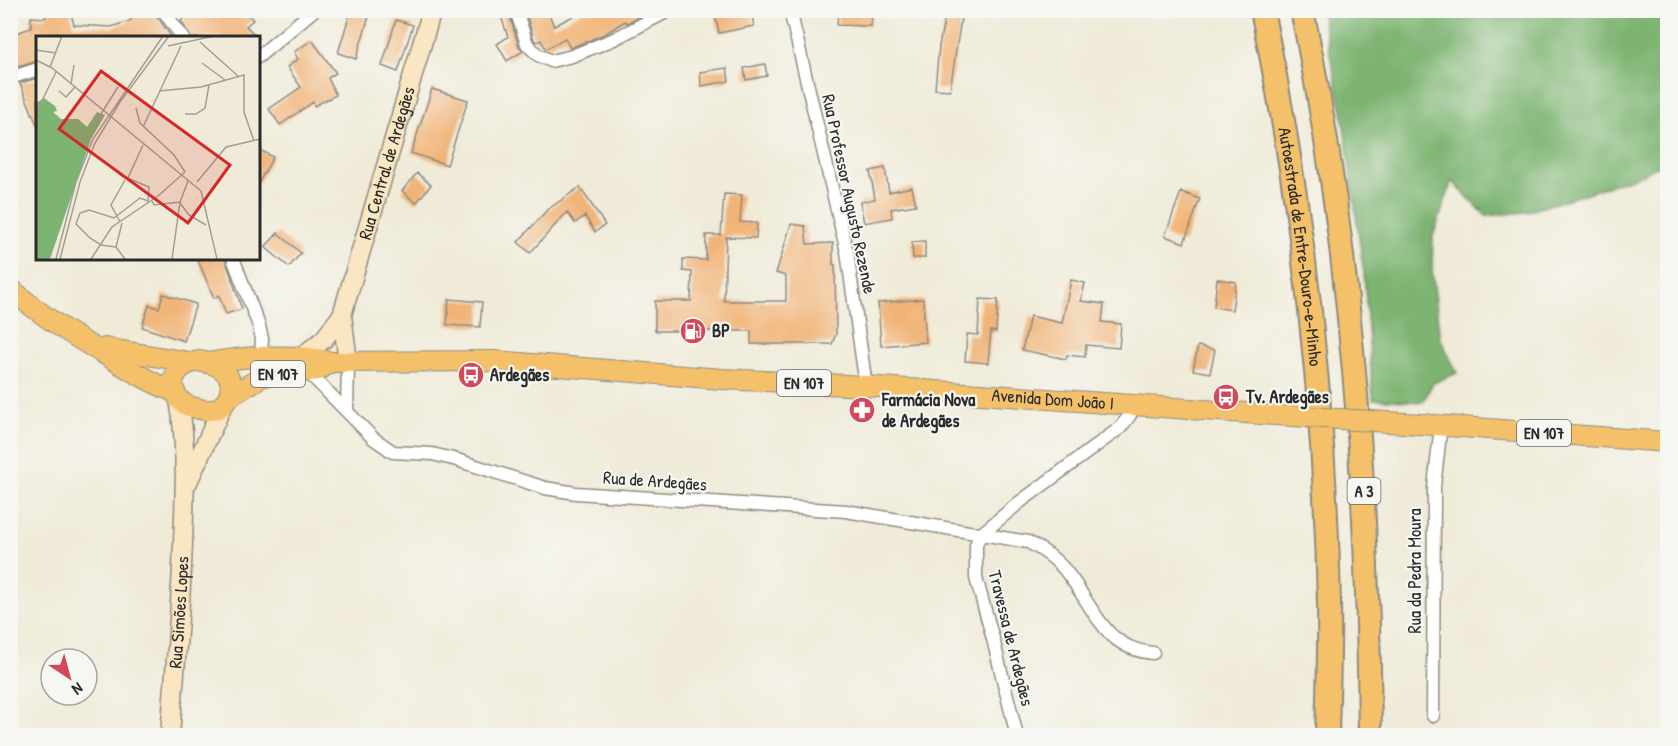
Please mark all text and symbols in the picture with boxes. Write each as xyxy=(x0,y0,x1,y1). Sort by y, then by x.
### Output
inset map xyxy=(36,36,260,260)
street label: Rua Central de Ardegães xyxy=(352,83,421,242)
street label: Rua Professor Augusto Rezende xyxy=(816,92,883,296)
street label: Autoestrada de Entre-Douro-e-Minho xyxy=(1272,125,1329,367)
fuel station icon: BP xyxy=(678,316,708,346)
place label: BP xyxy=(712,318,730,343)
bus stop icon: Ardegães xyxy=(456,360,486,390)
road number: EN 107 xyxy=(251,361,305,387)
place label: Ardegães xyxy=(490,362,549,388)
road number: EN 107 xyxy=(777,370,831,396)
street label: Avenida Dom João I xyxy=(991,382,1115,416)
bus stop icon: Tv. Ardegães xyxy=(1211,382,1241,412)
place label: Tv. Ardegães xyxy=(1245,384,1329,410)
place label: Farmácia Nova de Ardegães xyxy=(881,387,976,434)
pharmacy icon: Farmácia Nova de Ardegães xyxy=(847,395,877,425)
road number: EN 107 xyxy=(1517,420,1571,446)
street label: Rua de Ardegães xyxy=(602,464,708,497)
road number: A 3 xyxy=(1348,478,1380,504)
street label: Rua da Pedra Moura xyxy=(1402,509,1427,633)
street label: Rua Simões Lopes xyxy=(162,556,194,669)
street label: Travessa de Ardegães xyxy=(983,567,1040,709)
north arrow xyxy=(39,647,99,707)
text: N xyxy=(68,678,88,701)

